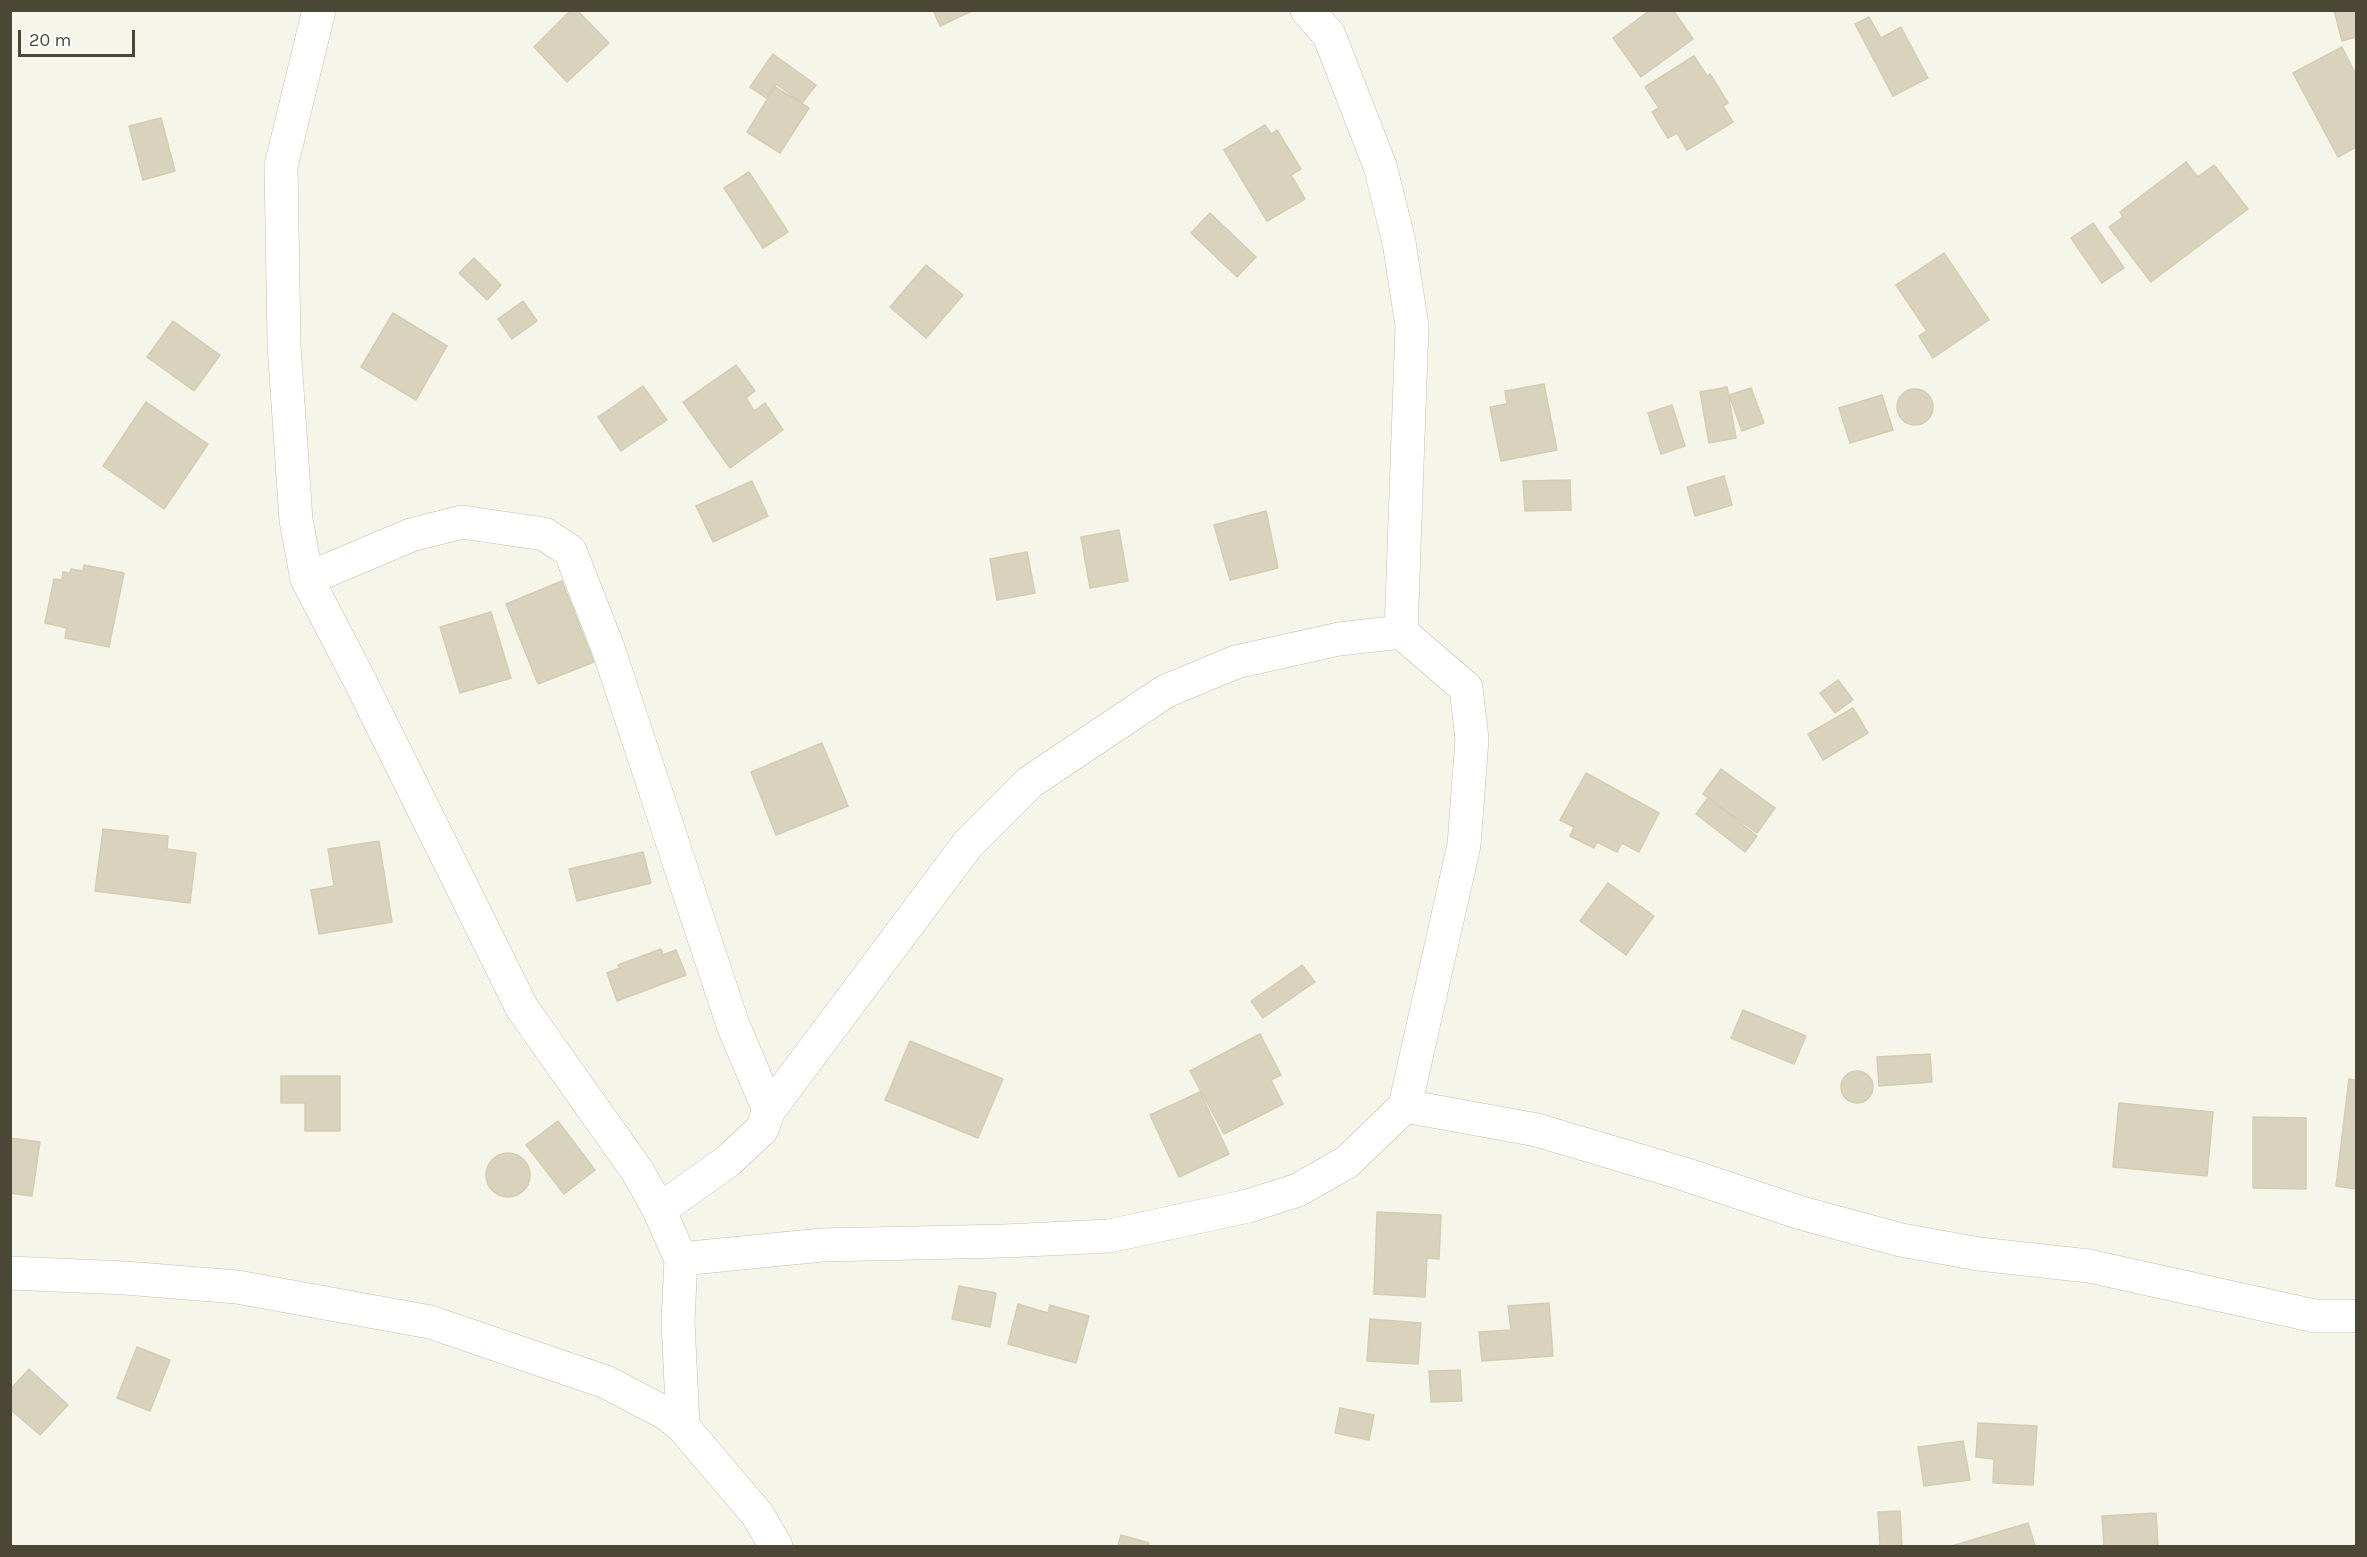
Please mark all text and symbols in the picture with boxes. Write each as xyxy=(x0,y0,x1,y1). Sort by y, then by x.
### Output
scale bar xyxy=(21,18,138,56)
text: 20 m xyxy=(29,29,71,51)

